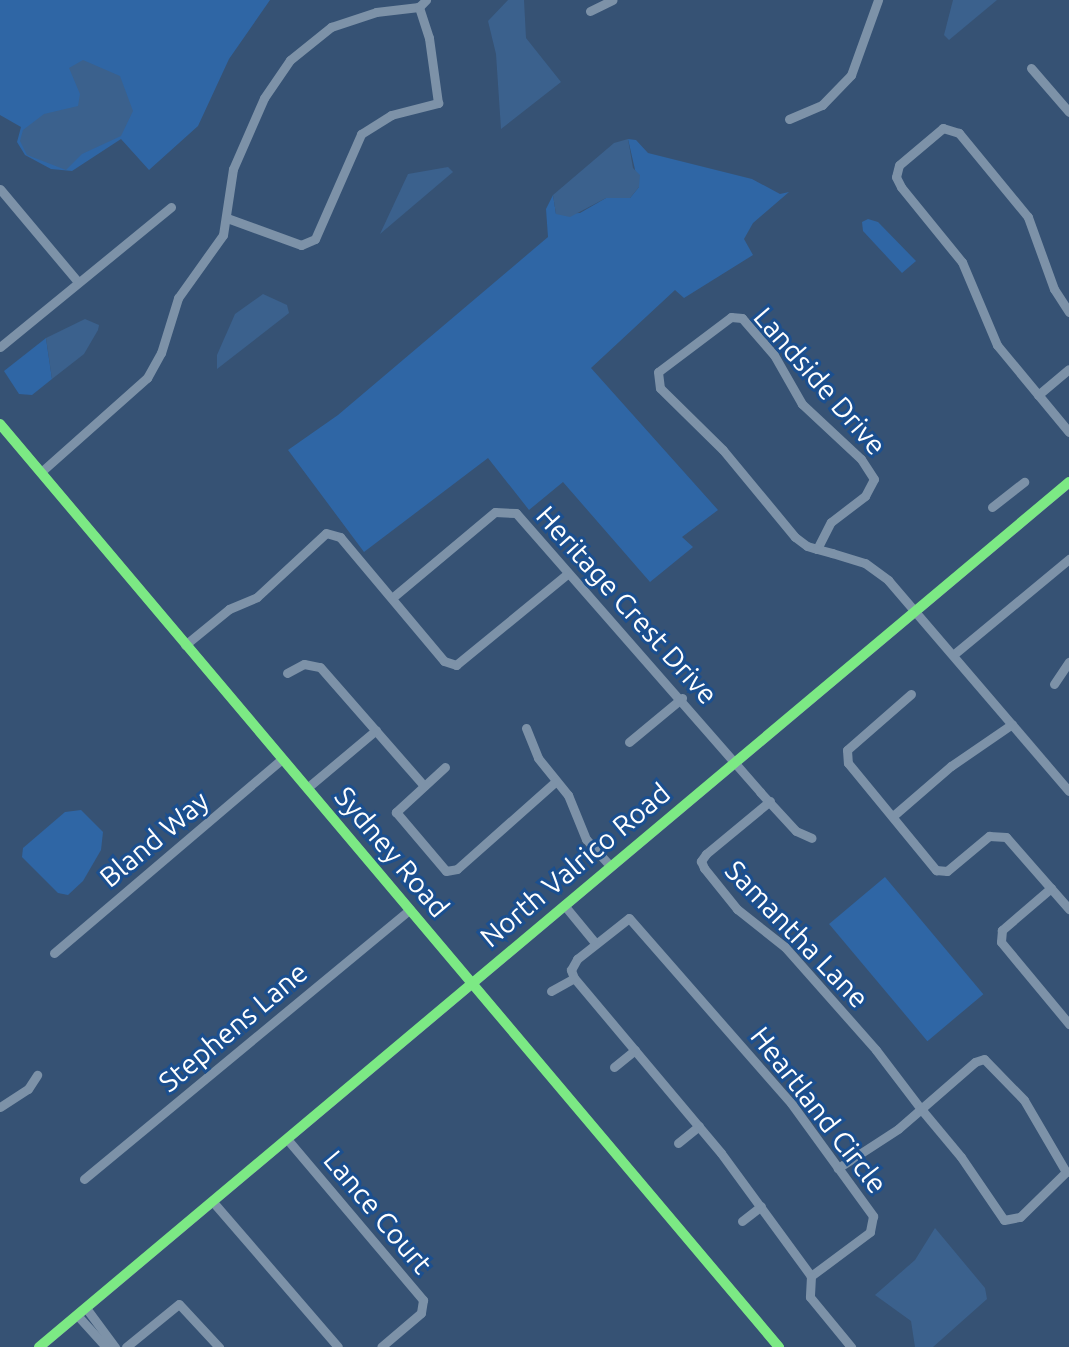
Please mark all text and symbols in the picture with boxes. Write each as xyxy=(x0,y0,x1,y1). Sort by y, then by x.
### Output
street label: Landside Drive xyxy=(747,300,893,462)
street label: Heritage Crest Drive xyxy=(529,499,725,711)
street label: North Valrico Road xyxy=(473,776,677,954)
street label: Sydney Road xyxy=(328,780,456,924)
street label: Bland Way xyxy=(93,784,215,894)
street label: Samantha Lane xyxy=(718,853,876,1015)
street label: Stephens Lane xyxy=(152,955,314,1099)
street label: Heartland Circle xyxy=(744,1020,894,1200)
street label: Lance Court xyxy=(317,1144,439,1280)

